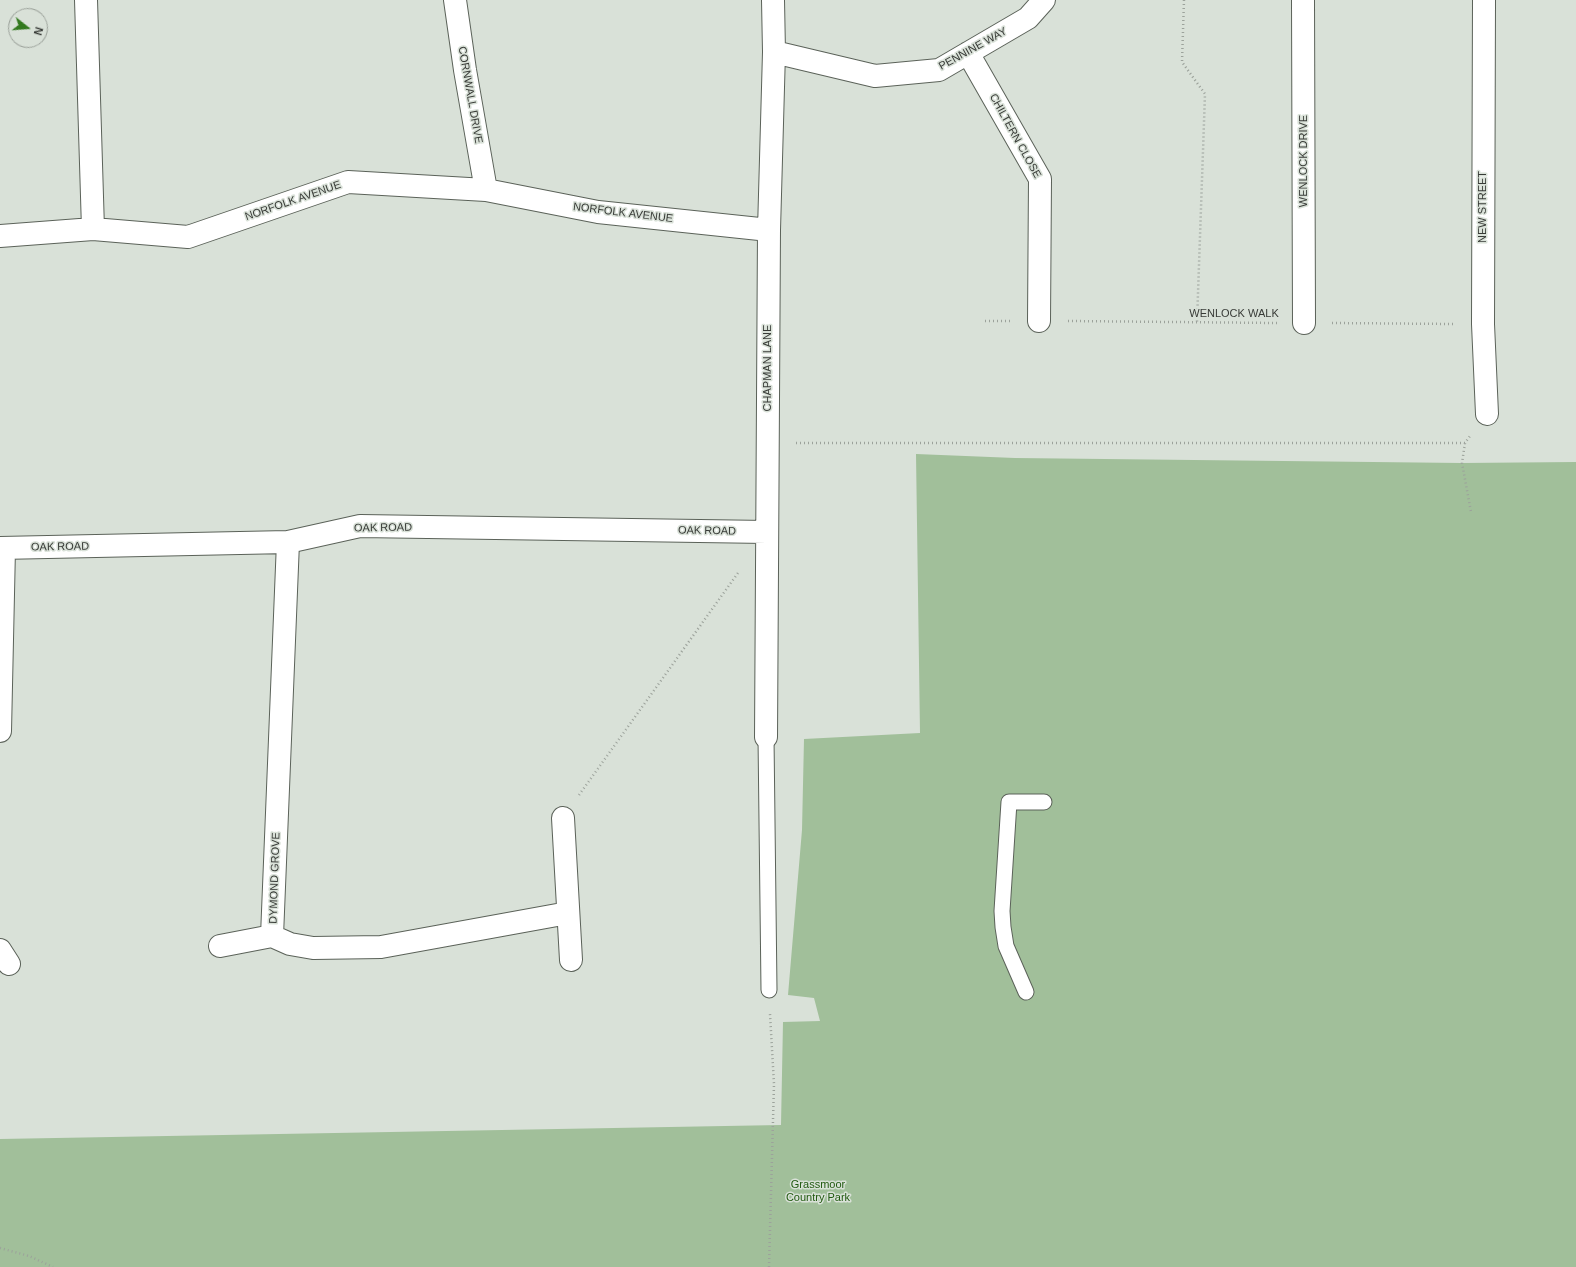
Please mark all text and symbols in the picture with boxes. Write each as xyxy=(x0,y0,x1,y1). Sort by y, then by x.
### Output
north arrow xyxy=(8,8,48,48)
street label: PENNINE WAY xyxy=(937,25,1009,73)
text: N xyxy=(32,26,45,37)
street label: CORNWALL DRIVE xyxy=(455,45,485,145)
street label: CHILTERN CLOSE xyxy=(986,91,1044,181)
street label: WENLOCK DRIVE xyxy=(1297,115,1311,207)
street label: NEW STREET xyxy=(1476,171,1490,243)
street label: NORFOLK AVENUE xyxy=(243,178,343,224)
street label: NORFOLK AVENUE xyxy=(572,200,674,226)
street label: WENLOCK WALK xyxy=(1189,307,1279,321)
street label: CHAPMAN LANE xyxy=(761,325,775,411)
street label: OAK ROAD xyxy=(354,521,412,535)
street label: OAK ROAD xyxy=(678,524,736,538)
street label: OAK ROAD xyxy=(31,540,89,554)
street label: DYMOND GROVE xyxy=(267,832,283,924)
park label: Grassmoor Country Park xyxy=(786,1178,850,1204)

